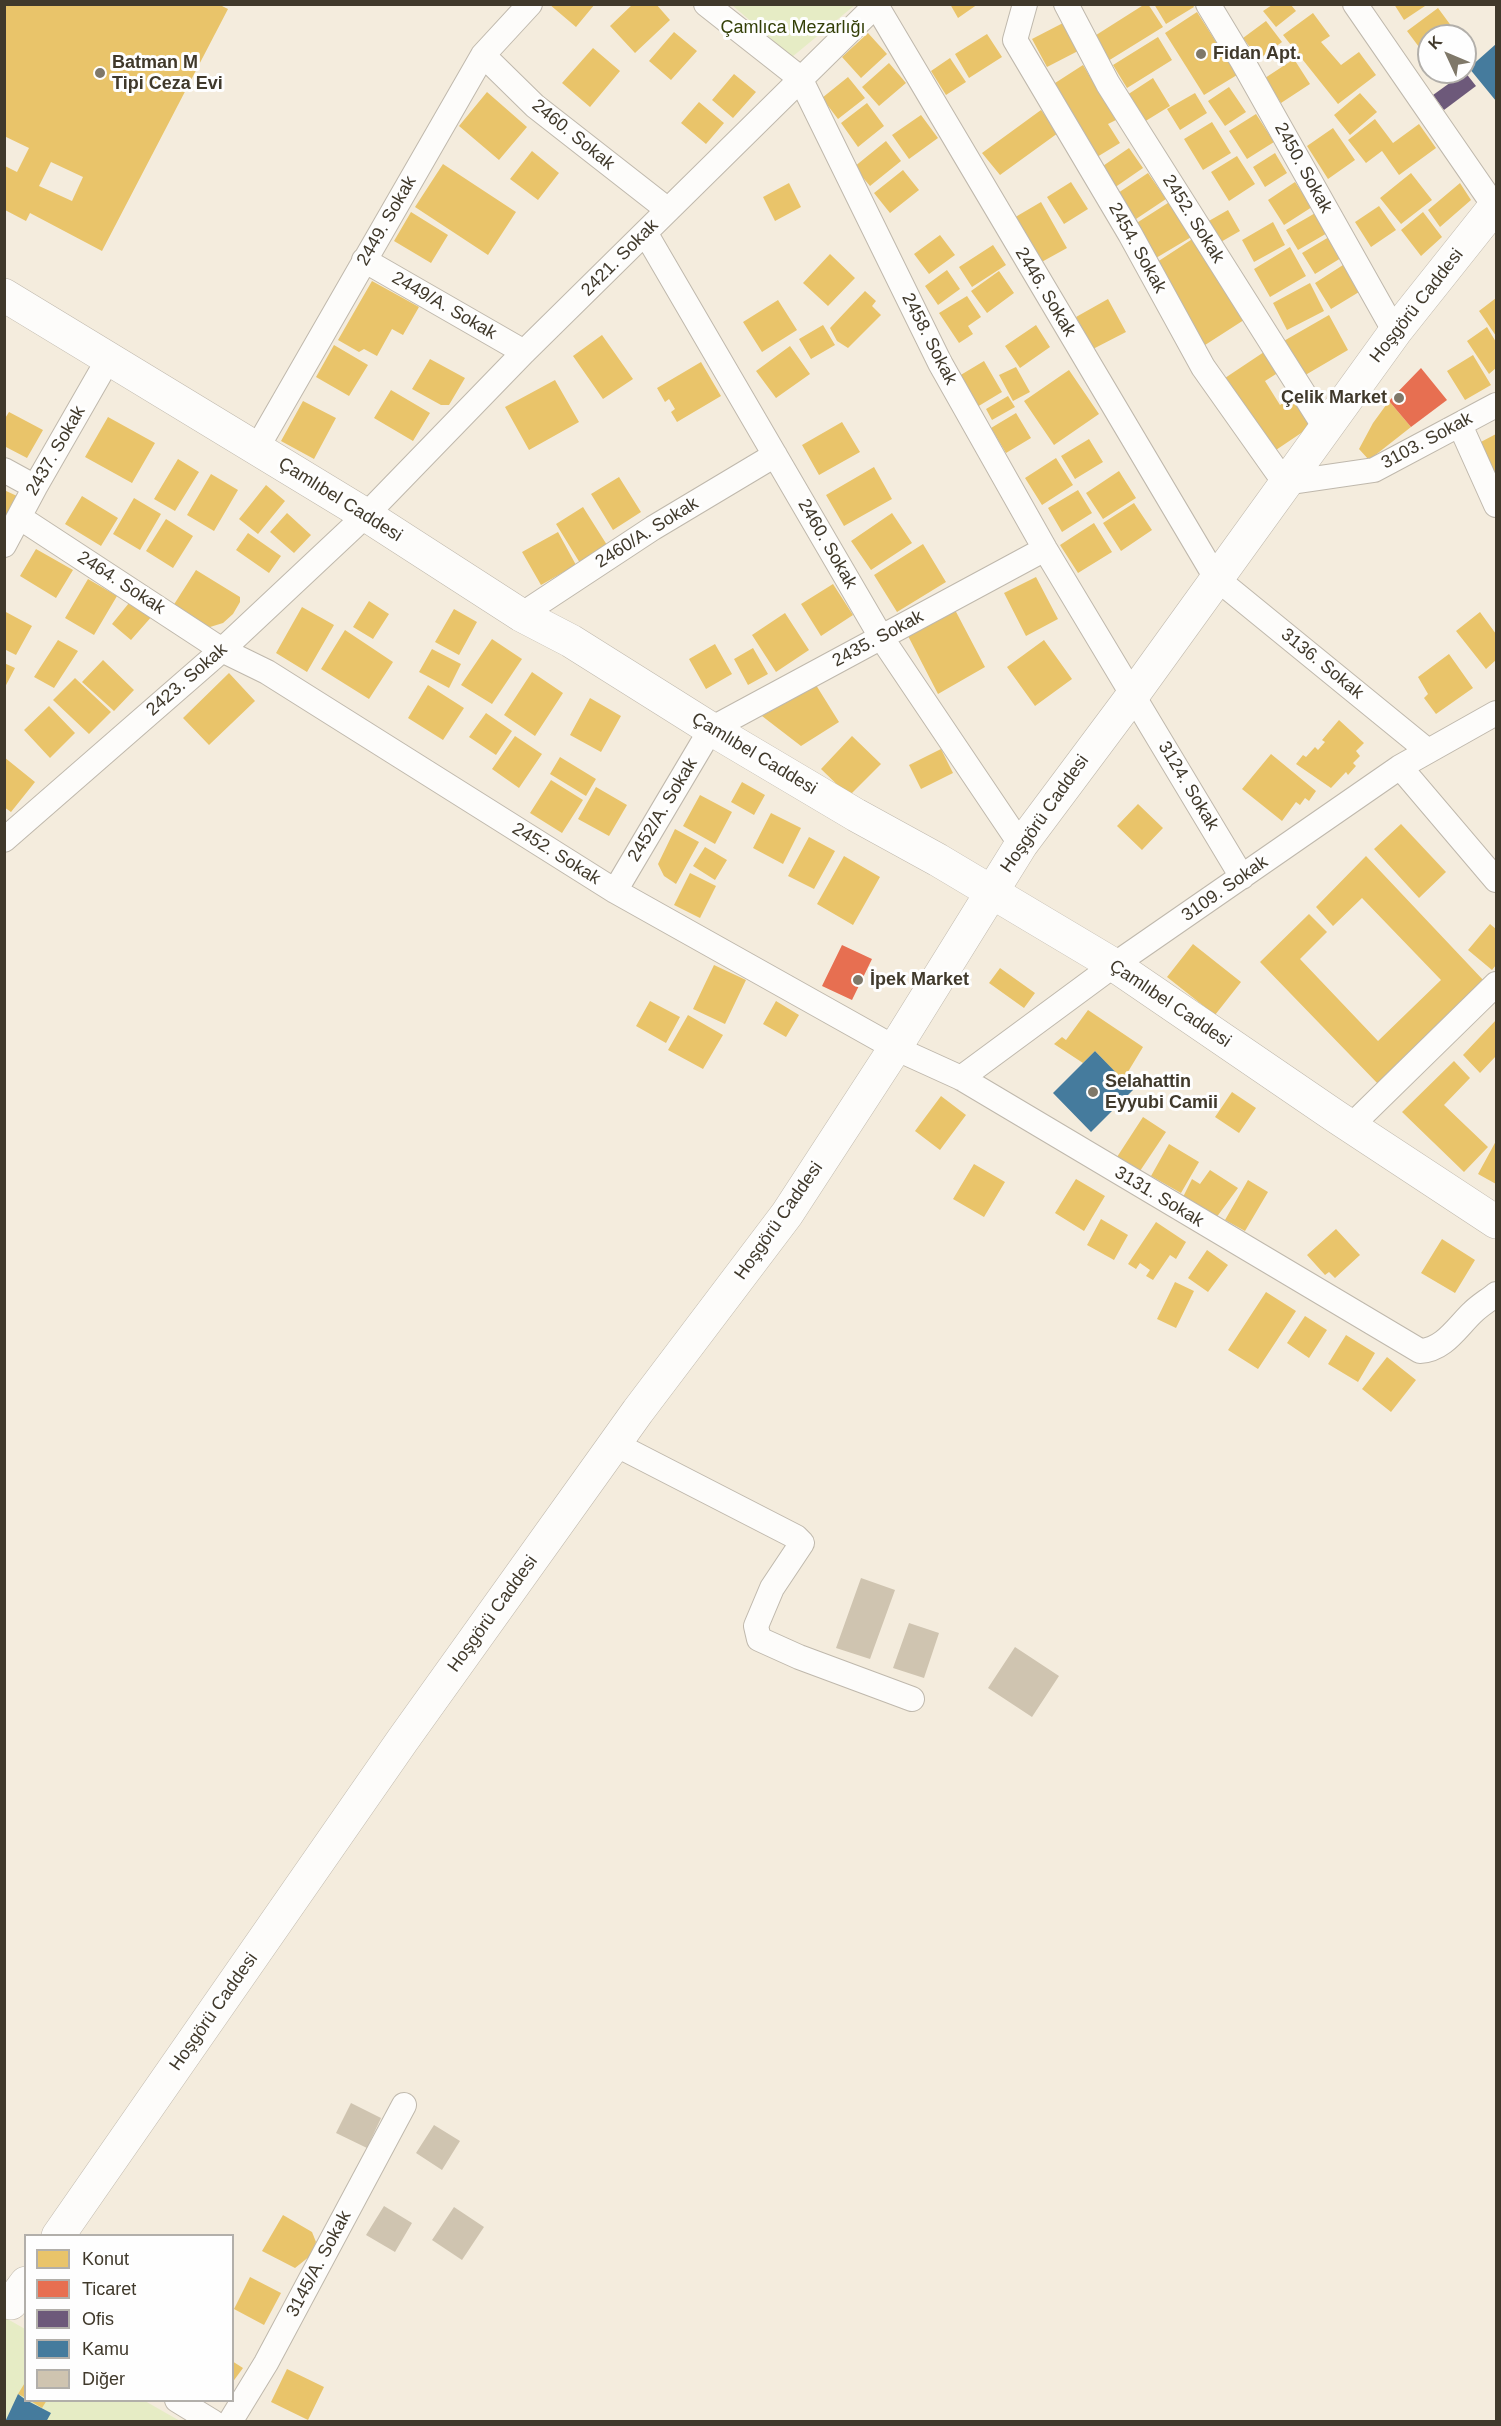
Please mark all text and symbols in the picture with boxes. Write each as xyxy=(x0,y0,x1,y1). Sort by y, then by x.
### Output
park label: Çamlıca Mezarlığı xyxy=(720,17,866,39)
north arrow xyxy=(1417,24,1477,84)
text: K xyxy=(1425,32,1445,53)
place label: Fidan Apt. xyxy=(1213,43,1301,65)
marker: Fidan Apt. xyxy=(1194,47,1208,61)
place label: Batman M Tipi Ceza Evi xyxy=(112,52,223,94)
marker: Batman M Tipi Ceza Evi xyxy=(93,66,107,80)
street label: 2460. Sokak xyxy=(527,95,619,175)
street label: 2450. Sokak xyxy=(1269,119,1337,217)
street label: 2452. Sokak xyxy=(1157,171,1229,267)
street label: 2449. Sokak xyxy=(353,172,421,270)
street label: 2454. Sokak xyxy=(1103,199,1171,297)
street label: 2421. Sokak xyxy=(577,215,663,301)
street label: 2446. Sokak xyxy=(1010,244,1080,340)
street label: Hoşgörü Caddesi xyxy=(1366,245,1468,367)
street label: 2449/A. Sokak xyxy=(388,267,500,345)
street label: 2458. Sokak xyxy=(897,290,961,388)
place label: Çelik Market xyxy=(1281,387,1387,409)
marker: Çelik Market xyxy=(1392,391,1406,405)
street label: 2437. Sokak xyxy=(22,402,90,500)
street label: 3103. Sokak xyxy=(1378,408,1476,474)
street label: Çamlıbel Caddesi xyxy=(274,453,406,547)
street label: 2460/A. Sokak xyxy=(592,493,702,573)
street label: 2460. Sokak xyxy=(793,495,861,593)
street label: 2464. Sokak xyxy=(73,547,169,619)
street label: 2435. Sokak xyxy=(829,606,927,672)
street label: 3136. Sokak xyxy=(1276,624,1368,704)
street label: 2423. Sokak xyxy=(142,639,232,721)
street label: Çamlıbel Caddesi xyxy=(688,708,820,800)
street label: 3124. Sokak xyxy=(1153,738,1223,834)
street label: Hoşgörü Caddesi xyxy=(996,751,1094,877)
street label: 2452/A. Sokak xyxy=(624,754,702,866)
street label: 2452. Sokak xyxy=(508,818,604,890)
street label: 3109. Sokak xyxy=(1178,851,1272,927)
street label: Çamlıbel Caddesi xyxy=(1105,955,1235,1053)
place label: İpek Market xyxy=(870,969,969,991)
marker: İpek Market xyxy=(851,973,865,987)
place label: Selahattin Eyyubi Camii xyxy=(1105,1071,1218,1114)
marker: Selahattin Eyyubi Camii xyxy=(1086,1085,1100,1099)
street label: Hoşgörü Caddesi xyxy=(730,1158,828,1284)
street label: 3131. Sokak xyxy=(1111,1162,1207,1232)
street label: Hoşgörü Caddesi xyxy=(443,1551,543,1677)
street label: Hoşgörü Caddesi xyxy=(165,1949,263,2075)
street label: 3145/A. Sokak xyxy=(282,2207,356,2321)
legend xyxy=(24,2234,234,2402)
text: Konut xyxy=(82,2249,129,2269)
text: Ticaret xyxy=(82,2279,136,2299)
text: Ofis xyxy=(82,2309,114,2329)
text: Kamu xyxy=(82,2339,129,2359)
text: Diğer xyxy=(82,2369,125,2389)

